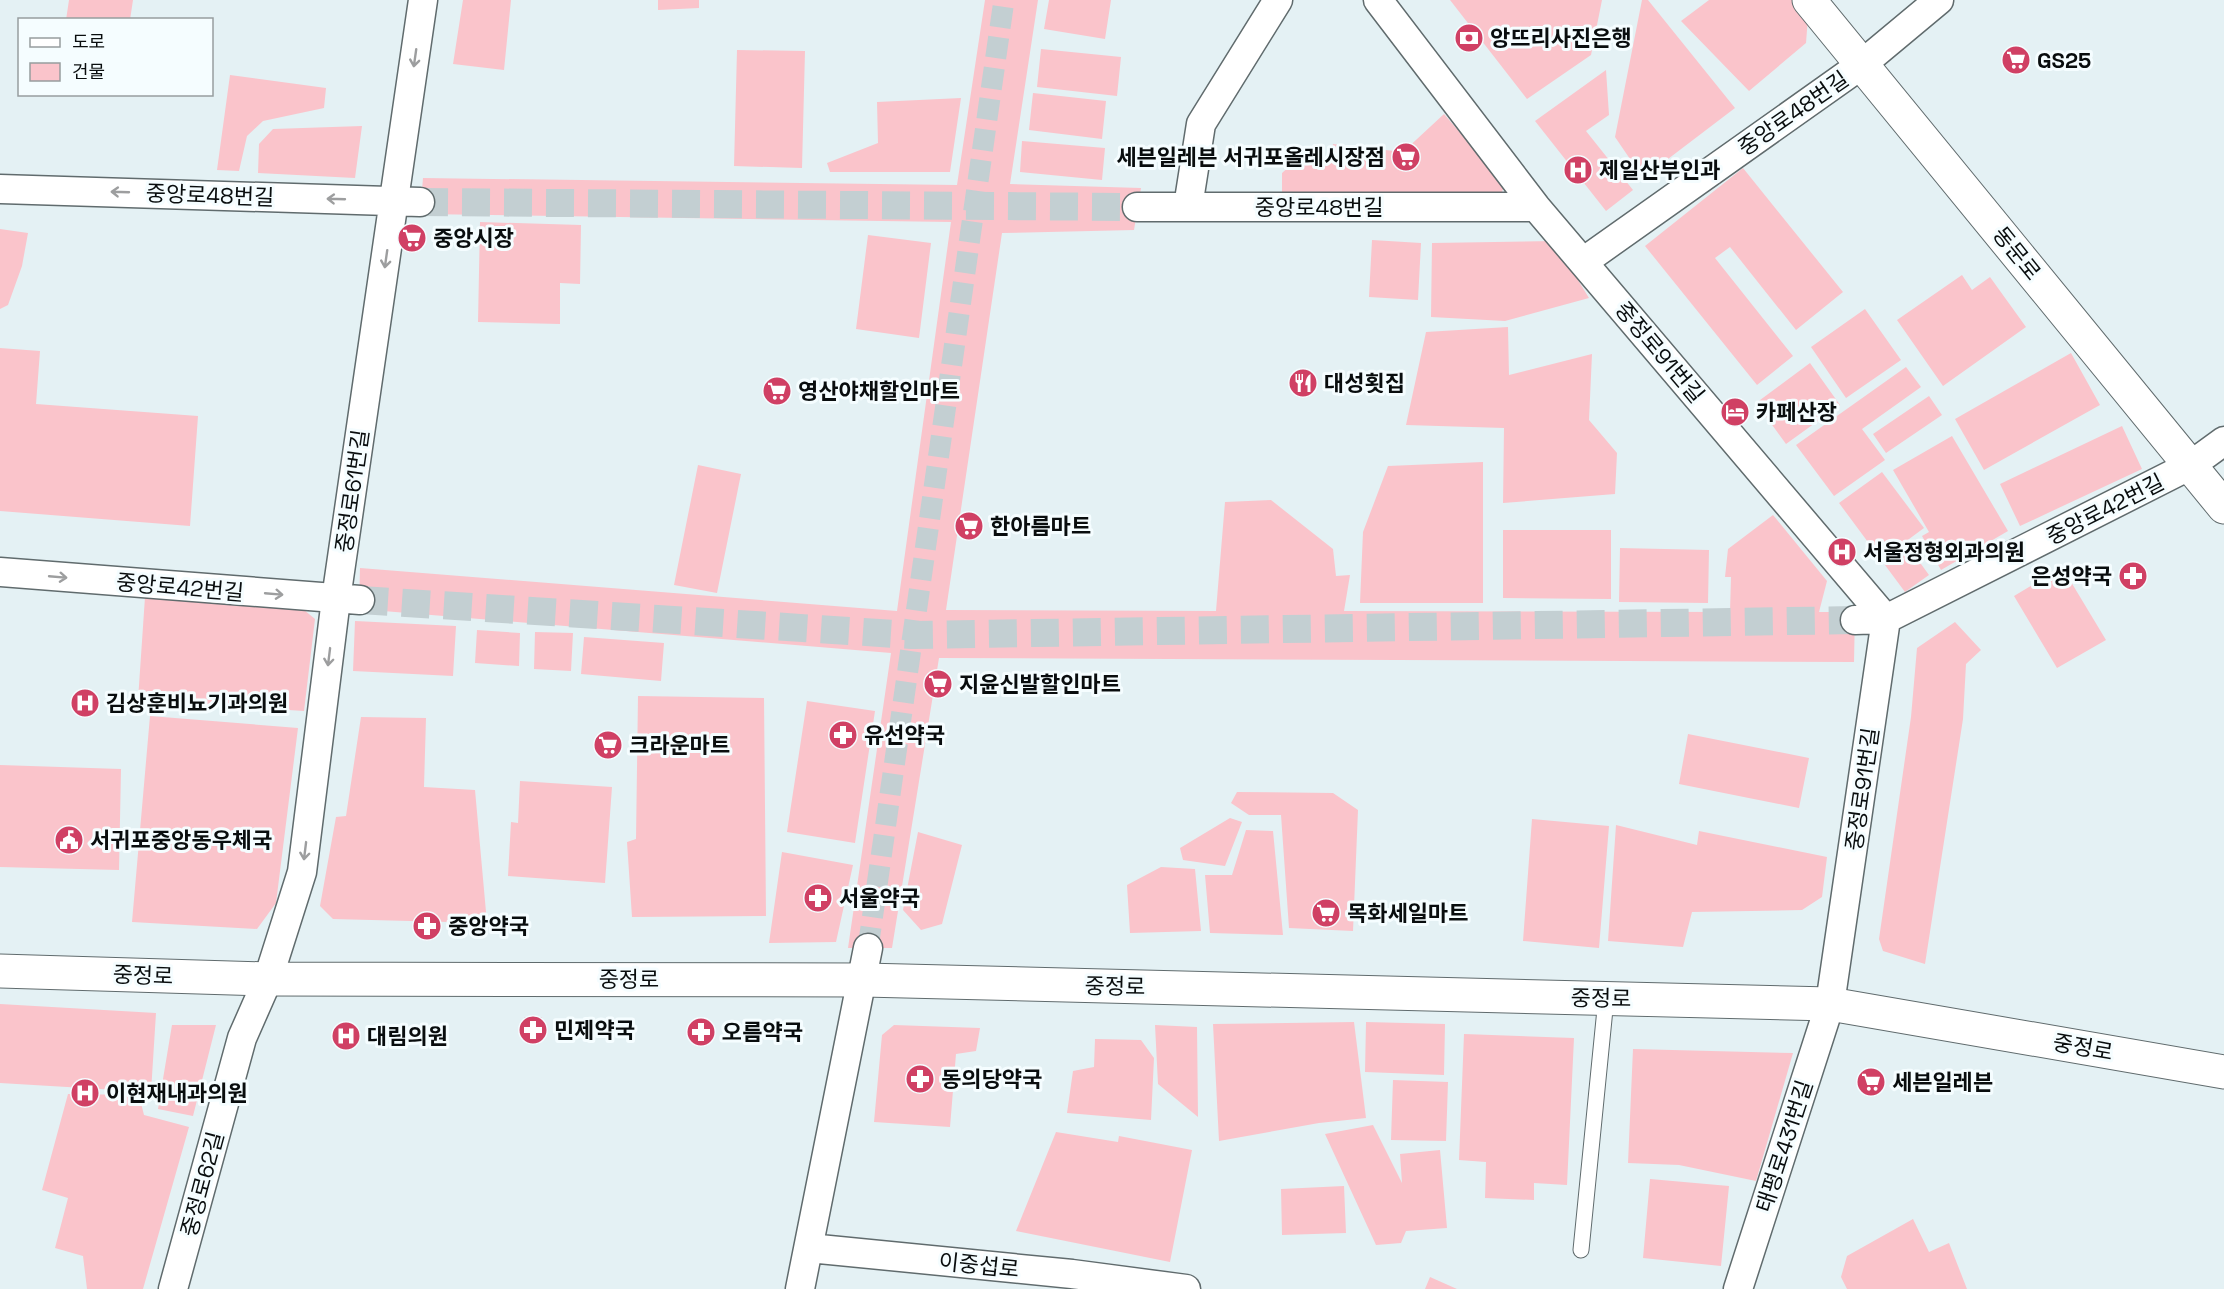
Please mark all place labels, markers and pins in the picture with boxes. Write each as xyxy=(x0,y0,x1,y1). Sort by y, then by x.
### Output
bank icon: 앙뜨리사진은행 xyxy=(1453,22,1485,54)
place label: 앙뜨리사진은행 xyxy=(1490,24,1632,52)
supermarket icon: GS25 xyxy=(2000,44,2032,76)
place label: GS25 xyxy=(2037,46,2091,74)
supermarket icon: 세븐일레븐 서귀포올레시장점 xyxy=(1390,141,1422,173)
place label: 세븐일레븐 서귀포올레시장점 xyxy=(1116,143,1385,171)
hospital icon: 제일산부인과 xyxy=(1562,154,1594,186)
place label: 제일산부인과 xyxy=(1599,156,1720,184)
supermarket icon: 중앙시장 xyxy=(396,222,428,254)
place label: 중앙시장 xyxy=(433,224,514,252)
restaurant icon: 대성횟집 xyxy=(1287,367,1319,399)
place label: 대성횟집 xyxy=(1324,369,1405,397)
supermarket icon: 영산야채할인마트 xyxy=(761,375,793,407)
place label: 영산야채할인마트 xyxy=(798,377,960,405)
hotel icon: 카페산장 xyxy=(1719,396,1751,428)
place label: 카페산장 xyxy=(1756,398,1837,426)
supermarket icon: 한아름마트 xyxy=(953,510,985,542)
place label: 한아름마트 xyxy=(990,512,1091,540)
hospital icon: 서울정형외과의원 xyxy=(1826,536,1858,568)
place label: 서울정형외과의원 xyxy=(1863,538,2025,566)
pharmacy icon: 은성약국 xyxy=(2117,560,2149,592)
place label: 은성약국 xyxy=(2031,562,2112,590)
supermarket icon: 지윤신발할인마트 xyxy=(922,668,954,700)
place label: 지윤신발할인마트 xyxy=(959,670,1121,698)
hospital icon: 김상훈비뇨기과의원 xyxy=(69,687,101,719)
place label: 김상훈비뇨기과의원 xyxy=(106,689,288,717)
pharmacy icon: 유선약국 xyxy=(827,719,859,751)
place label: 유선약국 xyxy=(864,721,945,749)
supermarket icon: 크라운마트 xyxy=(592,729,624,761)
place label: 크라운마트 xyxy=(629,731,730,759)
public building icon: 서귀포중앙동우체국 xyxy=(53,824,85,856)
place label: 서귀포중앙동우체국 xyxy=(90,826,272,854)
pharmacy icon: 서울약국 xyxy=(802,882,834,914)
place label: 서울약국 xyxy=(839,884,920,912)
supermarket icon: 목화세일마트 xyxy=(1310,897,1342,929)
place label: 목화세일마트 xyxy=(1347,899,1468,927)
pharmacy icon: 중앙약국 xyxy=(411,910,443,942)
place label: 중앙약국 xyxy=(448,912,529,940)
pharmacy icon: 민제약국 xyxy=(517,1014,549,1046)
place label: 민제약국 xyxy=(554,1016,635,1044)
pharmacy icon: 오름약국 xyxy=(685,1016,717,1048)
place label: 오름약국 xyxy=(722,1018,803,1046)
hospital icon: 대림의원 xyxy=(330,1020,362,1052)
place label: 대림의원 xyxy=(367,1022,448,1050)
pharmacy icon: 동의당약국 xyxy=(904,1063,936,1095)
place label: 동의당약국 xyxy=(941,1065,1042,1093)
supermarket icon: 세븐일레븐 xyxy=(1855,1066,1887,1098)
place label: 세븐일레븐 xyxy=(1892,1068,1993,1096)
hospital icon: 이현재내과의원 xyxy=(69,1077,101,1109)
place label: 이현재내과의원 xyxy=(106,1079,248,1107)

